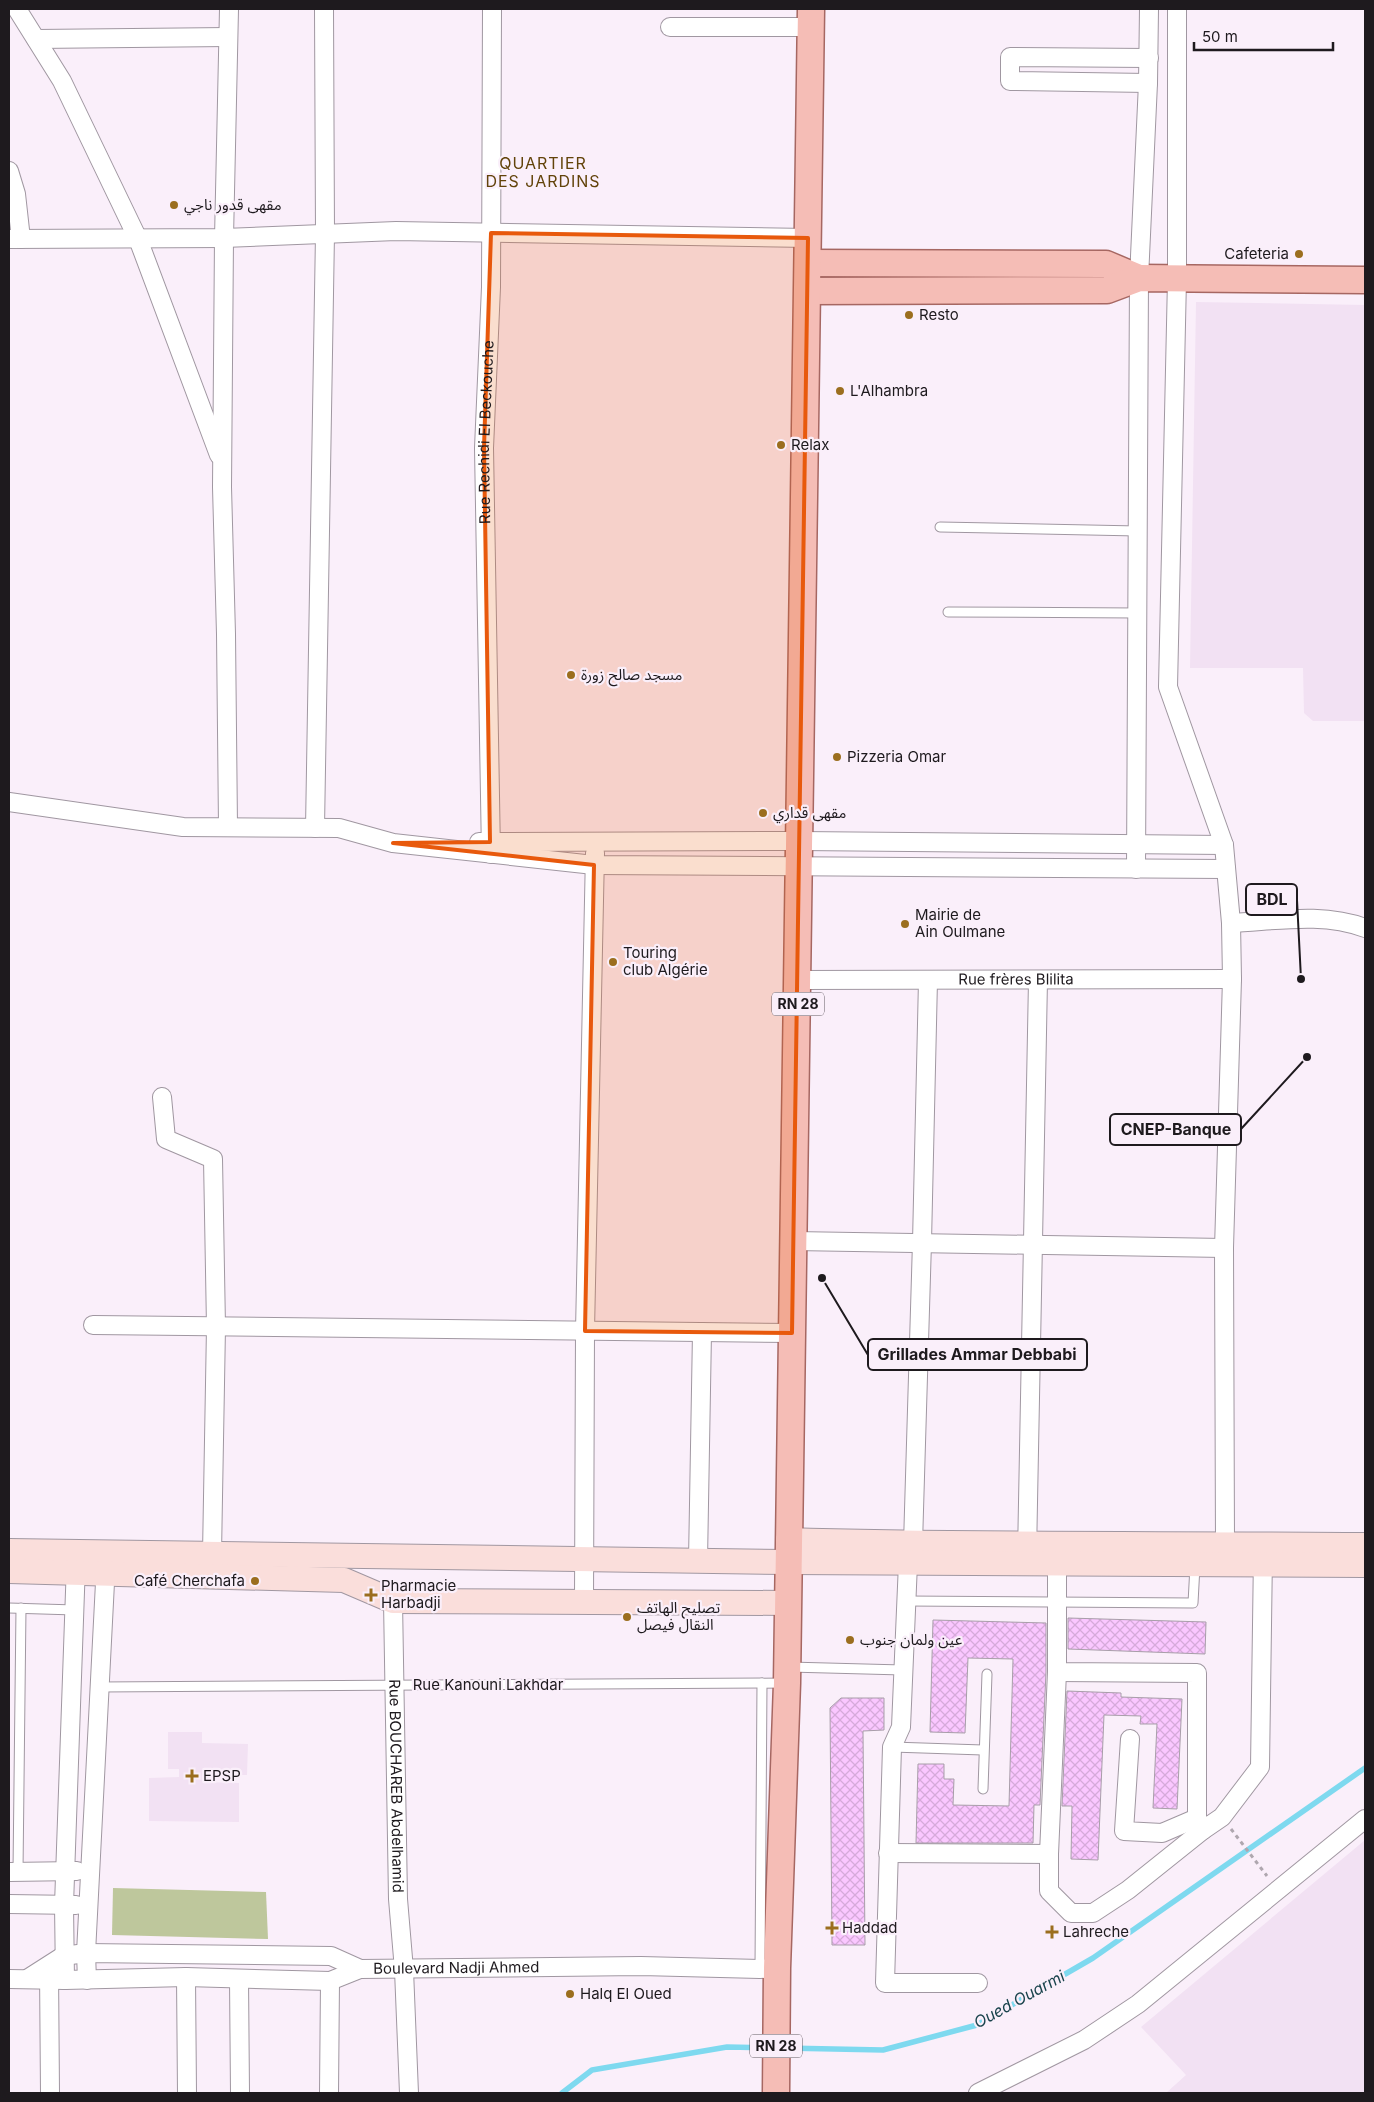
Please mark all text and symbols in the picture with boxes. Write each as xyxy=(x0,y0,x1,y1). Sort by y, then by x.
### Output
scale bar xyxy=(1194,20,1333,52)
text: 50 m xyxy=(1202,27,1238,46)
district label: QUARTIER DES JARDINS xyxy=(485,153,601,191)
place label: مقهى قدور ناجي xyxy=(184,195,282,216)
marker: مقهى قدور ناجي xyxy=(168,199,180,211)
place label: Cafeteria xyxy=(1224,244,1289,263)
marker: Cafeteria xyxy=(1293,248,1305,260)
place label: Resto xyxy=(919,305,959,324)
marker: Resto xyxy=(903,309,915,321)
street label: Rue Rechidi El Beckouche xyxy=(474,340,498,524)
place label: L'Alhambra xyxy=(850,381,928,400)
marker: L'Alhambra xyxy=(834,385,846,397)
place label: Relax xyxy=(791,435,829,454)
marker: Relax xyxy=(775,439,787,451)
place label: مسجد صالح زورة xyxy=(581,665,682,687)
marker: مسجد صالح زورة xyxy=(565,669,577,681)
place label: Pizzeria Omar xyxy=(847,747,946,766)
marker: Pizzeria Omar xyxy=(831,751,843,763)
place label: مقهى قداري xyxy=(773,803,846,824)
marker: مقهى قداري xyxy=(757,807,769,819)
callout: BDL xyxy=(1246,884,1297,915)
text: BDL xyxy=(1256,889,1288,909)
place label: Mairie de Ain Oulmane xyxy=(915,905,1005,941)
marker: Mairie de Ain Oulmane xyxy=(899,918,911,930)
place label: Touring club Algérie xyxy=(623,943,708,979)
marker: Touring club Algérie xyxy=(607,956,619,968)
street label: Rue frères Blilita xyxy=(958,969,1074,989)
road number: RN 28 xyxy=(772,992,824,1016)
callout: CNEP-Banque xyxy=(1110,1114,1241,1145)
text: CNEP-Banque xyxy=(1121,1119,1231,1139)
callout: Grillades Ammar Debbabi xyxy=(868,1339,1087,1370)
text: Grillades Ammar Debbabi xyxy=(877,1344,1077,1364)
place label: Café Cherchafa xyxy=(134,1571,245,1590)
marker: Café Cherchafa xyxy=(249,1575,261,1587)
place label: Pharmacie Harbadji xyxy=(381,1576,456,1612)
marker: Pharmacie Harbadji xyxy=(365,1589,377,1601)
place label: تصليح الهاتف النقال فيصل xyxy=(637,1598,720,1634)
marker: تصليح الهاتف النقال فيصل xyxy=(621,1611,633,1623)
place label: عين ولمان جنوب xyxy=(860,1630,963,1649)
marker: عين ولمان جنوب xyxy=(844,1634,856,1646)
street label: Rue Kanouni Lakhdar xyxy=(413,1675,564,1694)
street label: Rue BOUCHAREB Abdelhamid xyxy=(385,1679,408,1893)
place label: EPSP xyxy=(203,1766,241,1785)
marker: EPSP xyxy=(185,1769,199,1783)
place label: Haddad xyxy=(842,1918,898,1937)
marker: Haddad xyxy=(826,1922,838,1934)
place label: Lahreche xyxy=(1063,1922,1129,1941)
marker: Lahreche xyxy=(1045,1925,1059,1939)
street label: Boulevard Nadji Ahmed xyxy=(373,1957,539,1978)
water label: Oued Ouarmi xyxy=(970,1965,1069,2032)
place label: Halq El Oued xyxy=(580,1984,672,2003)
marker: Halq El Oued xyxy=(564,1988,576,2000)
road number: RN 28 xyxy=(750,2034,802,2058)

